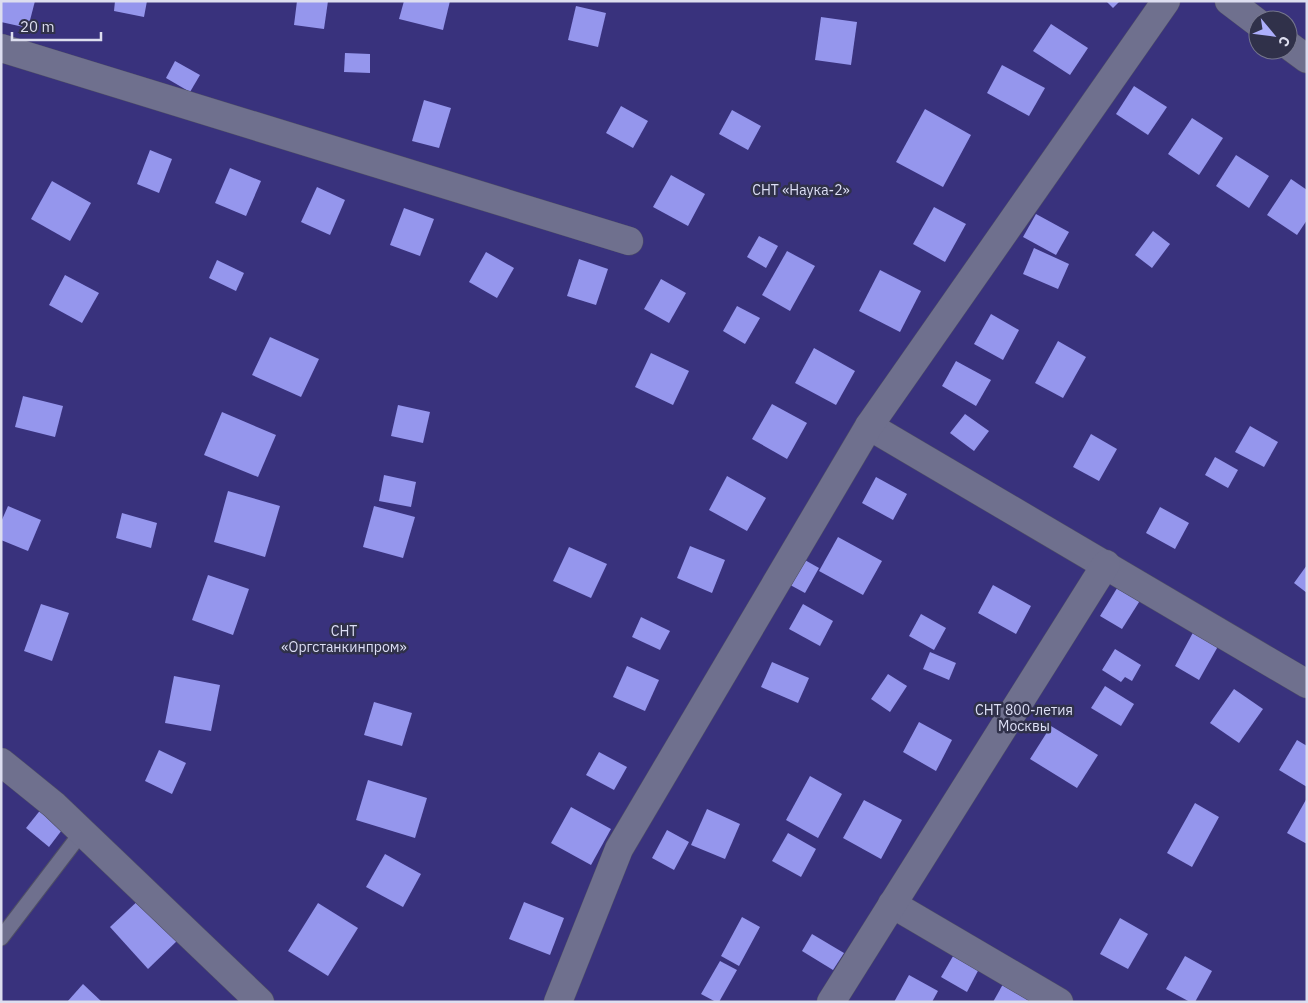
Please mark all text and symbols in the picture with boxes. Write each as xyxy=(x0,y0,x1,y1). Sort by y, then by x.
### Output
scale bar xyxy=(12,10,101,42)
north arrow xyxy=(1248,10,1298,60)
text: 20 m xyxy=(20,17,55,36)
text: С xyxy=(1274,33,1294,50)
park label: СНТ «Наука-2» xyxy=(752,181,850,199)
park label: СНТ «Оргстанкинпром» xyxy=(281,622,407,656)
park label: СНТ 800-летия Москвы xyxy=(975,701,1073,735)

